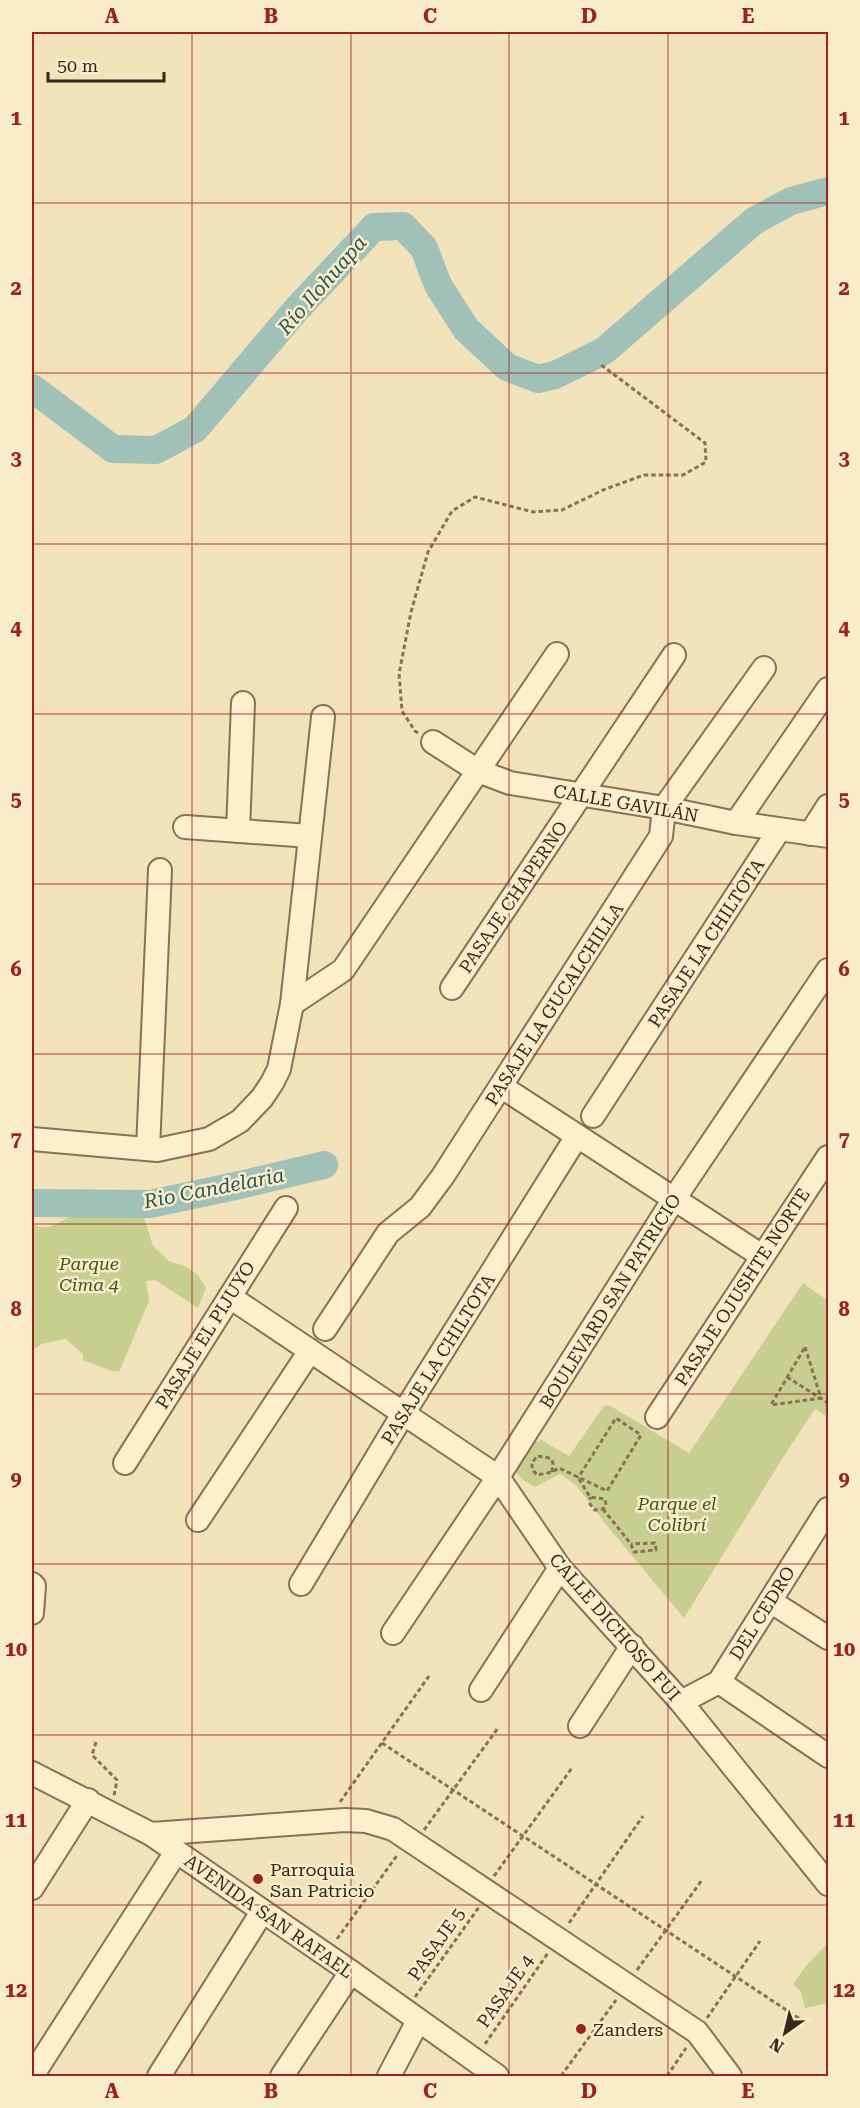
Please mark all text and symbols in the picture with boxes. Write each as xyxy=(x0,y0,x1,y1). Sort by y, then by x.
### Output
text: A xyxy=(105,4,120,28)
text: B xyxy=(264,4,278,28)
text: C xyxy=(423,4,437,28)
text: D xyxy=(581,4,597,28)
text: E xyxy=(742,4,755,28)
scale bar xyxy=(48,45,164,83)
text: 50 m xyxy=(57,55,98,76)
text: 1 xyxy=(10,106,22,130)
text: 1 xyxy=(838,106,850,130)
water label: Río Ilohuapa xyxy=(272,231,371,340)
text: 2 xyxy=(10,276,22,300)
text: 2 xyxy=(838,276,850,300)
text: 3 xyxy=(10,446,22,470)
text: 3 xyxy=(838,446,850,470)
text: 4 xyxy=(10,616,22,640)
text: 4 xyxy=(838,616,850,640)
street label: CALLE GAVILÁN xyxy=(552,780,700,826)
text: 5 xyxy=(10,787,22,811)
text: 5 xyxy=(838,787,850,811)
street label: PASAJE CHAPERNO xyxy=(454,817,572,977)
street label: PASAJE LA CHILTOTA xyxy=(644,854,769,1031)
street label: PASAJE LA GUCALCHILLA xyxy=(481,899,628,1109)
text: 6 xyxy=(10,957,22,981)
text: 6 xyxy=(838,957,850,981)
text: 7 xyxy=(10,1127,22,1151)
text: 7 xyxy=(838,1127,850,1151)
water label: Rio Candelaria xyxy=(141,1163,286,1214)
street label: PASAJE OJUSHTE NORTE xyxy=(670,1184,814,1390)
street label: BOULEVARD SAN PATRICIO xyxy=(535,1190,685,1412)
park label: Parque Cima 4 xyxy=(58,1253,119,1295)
street label: PASAJE EL PIJUYO xyxy=(151,1257,259,1413)
street label: PASAJE LA CHILTOTA xyxy=(377,1270,499,1448)
text: 8 xyxy=(10,1297,22,1321)
text: 8 xyxy=(838,1297,850,1321)
text: 9 xyxy=(10,1467,22,1491)
text: 9 xyxy=(838,1467,850,1491)
park label: Parque el Colibrí xyxy=(637,1493,716,1535)
street label: CALLE DICHOSO FUI xyxy=(545,1549,685,1705)
street label: DEL CEDRO xyxy=(725,1562,799,1664)
text: 10 xyxy=(5,1637,27,1661)
text: 10 xyxy=(833,1637,855,1661)
text: 11 xyxy=(5,1808,27,1832)
text: 11 xyxy=(833,1808,855,1832)
street label: AVENIDA SAN RAFAEL xyxy=(181,1850,357,1982)
place label: Parroquia San Patricio xyxy=(270,1859,375,1901)
marker: Parroquia San Patricio xyxy=(251,1872,265,1886)
street label: PASAJE 5 xyxy=(403,1904,469,1984)
street label: PASAJE 4 xyxy=(472,1951,538,2031)
text: 12 xyxy=(5,1978,27,2002)
text: 12 xyxy=(833,1978,855,2002)
north arrow xyxy=(755,2003,815,2063)
place label: Zanders xyxy=(593,2019,663,2040)
marker: Zanders xyxy=(574,2022,588,2036)
text: N xyxy=(766,2034,787,2056)
text: A xyxy=(105,2079,120,2103)
text: B xyxy=(264,2079,278,2103)
text: C xyxy=(423,2079,437,2103)
text: D xyxy=(581,2079,597,2103)
text: E xyxy=(742,2079,755,2103)

